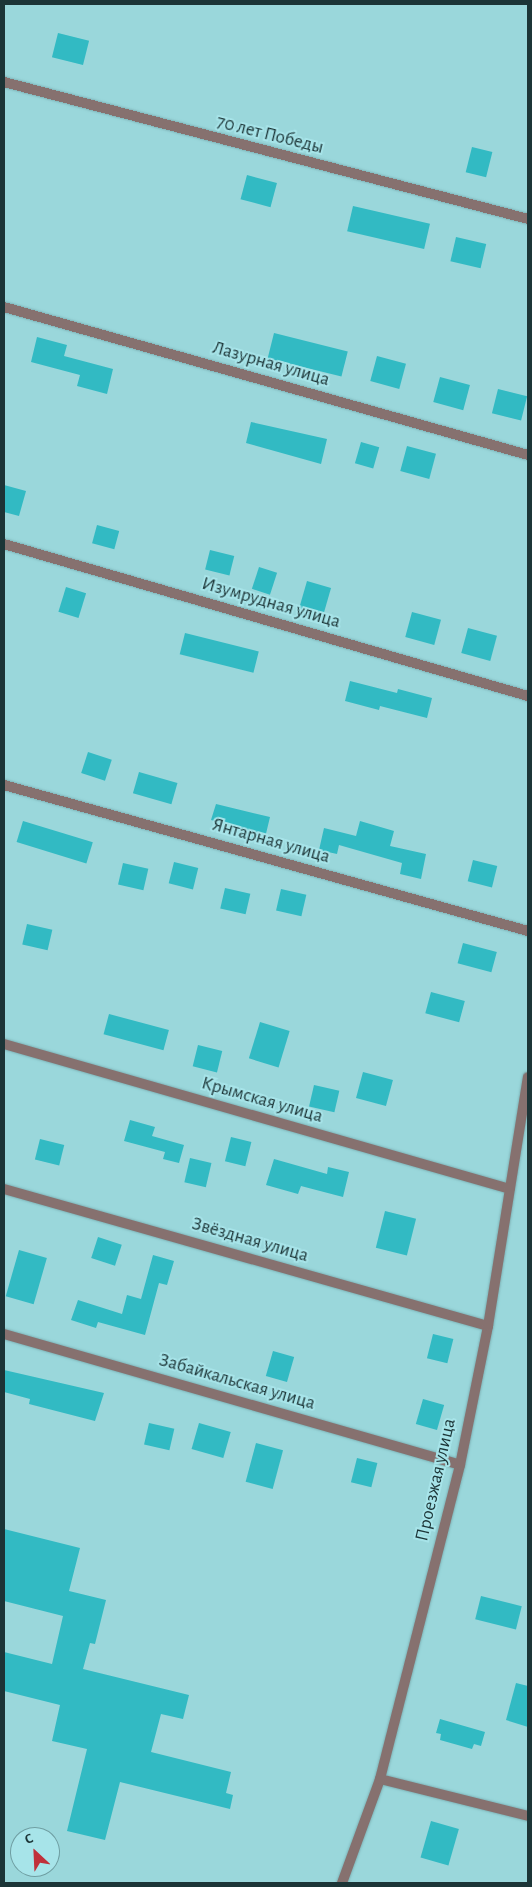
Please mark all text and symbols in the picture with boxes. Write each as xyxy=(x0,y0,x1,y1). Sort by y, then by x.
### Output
street label: 70 лет Победы xyxy=(214,111,326,159)
street label: Лазурная улица xyxy=(210,336,332,392)
street label: Изумрудная улица xyxy=(199,572,343,634)
street label: Янтарная улица xyxy=(209,813,333,869)
street label: Крымская улица xyxy=(199,1072,325,1128)
street label: Звёздная улица xyxy=(189,1212,311,1268)
street label: Забайкальская улица xyxy=(156,1349,318,1415)
street label: Проезжая улица xyxy=(411,1416,461,1544)
north arrow xyxy=(10,1827,60,1877)
text: С xyxy=(23,1831,36,1847)

